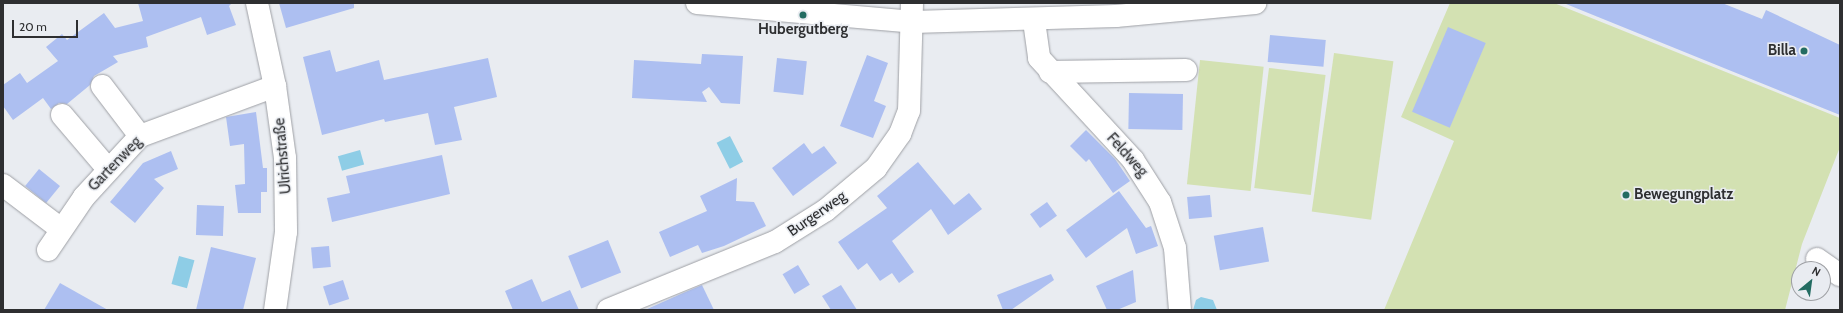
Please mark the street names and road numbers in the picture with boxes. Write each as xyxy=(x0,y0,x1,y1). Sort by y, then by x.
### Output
street label: Ulrichstraße xyxy=(271,117,295,195)
street label: Feldweg xyxy=(1103,129,1151,181)
street label: Gartenweg xyxy=(85,133,145,195)
street label: Burgerweg xyxy=(784,187,850,241)

